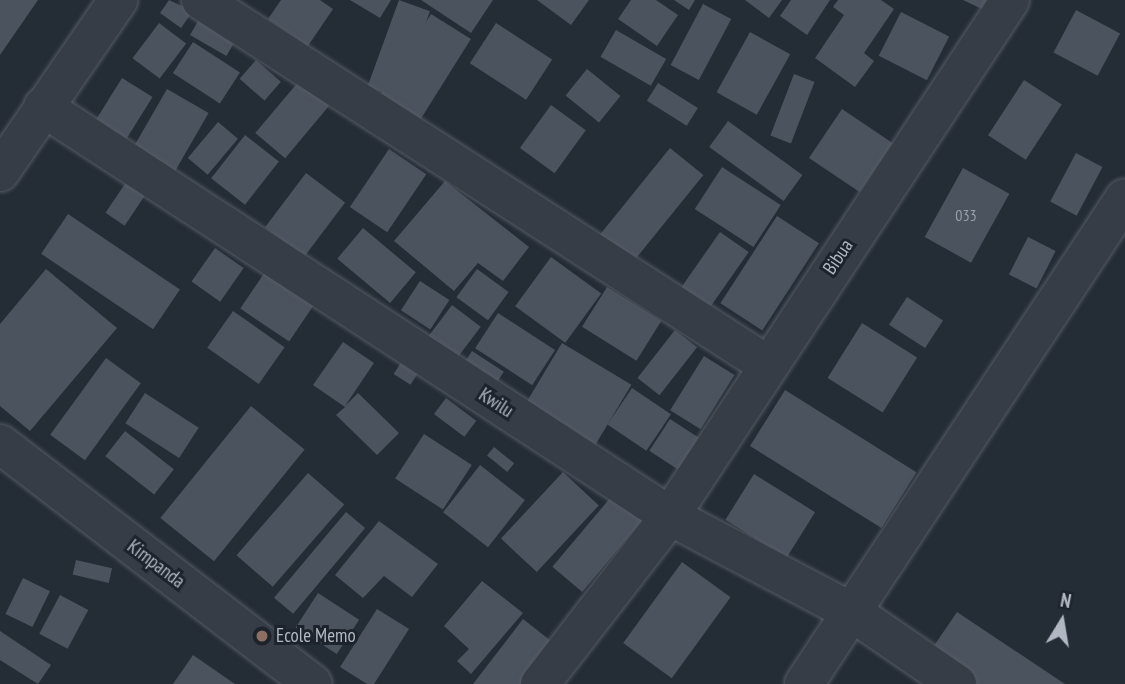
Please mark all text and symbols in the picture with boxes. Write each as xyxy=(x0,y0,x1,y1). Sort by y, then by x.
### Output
house number: 033 xyxy=(955,205,977,225)
street label: Bibua xyxy=(818,235,858,279)
street label: Kwilu xyxy=(474,383,518,423)
street label: Kimpanda xyxy=(123,535,189,593)
north arrow xyxy=(1027,586,1097,656)
text: N xyxy=(1059,588,1073,613)
place label: Ecole Memo xyxy=(276,625,356,647)
marker: Ecole Memo xyxy=(254,628,270,644)

